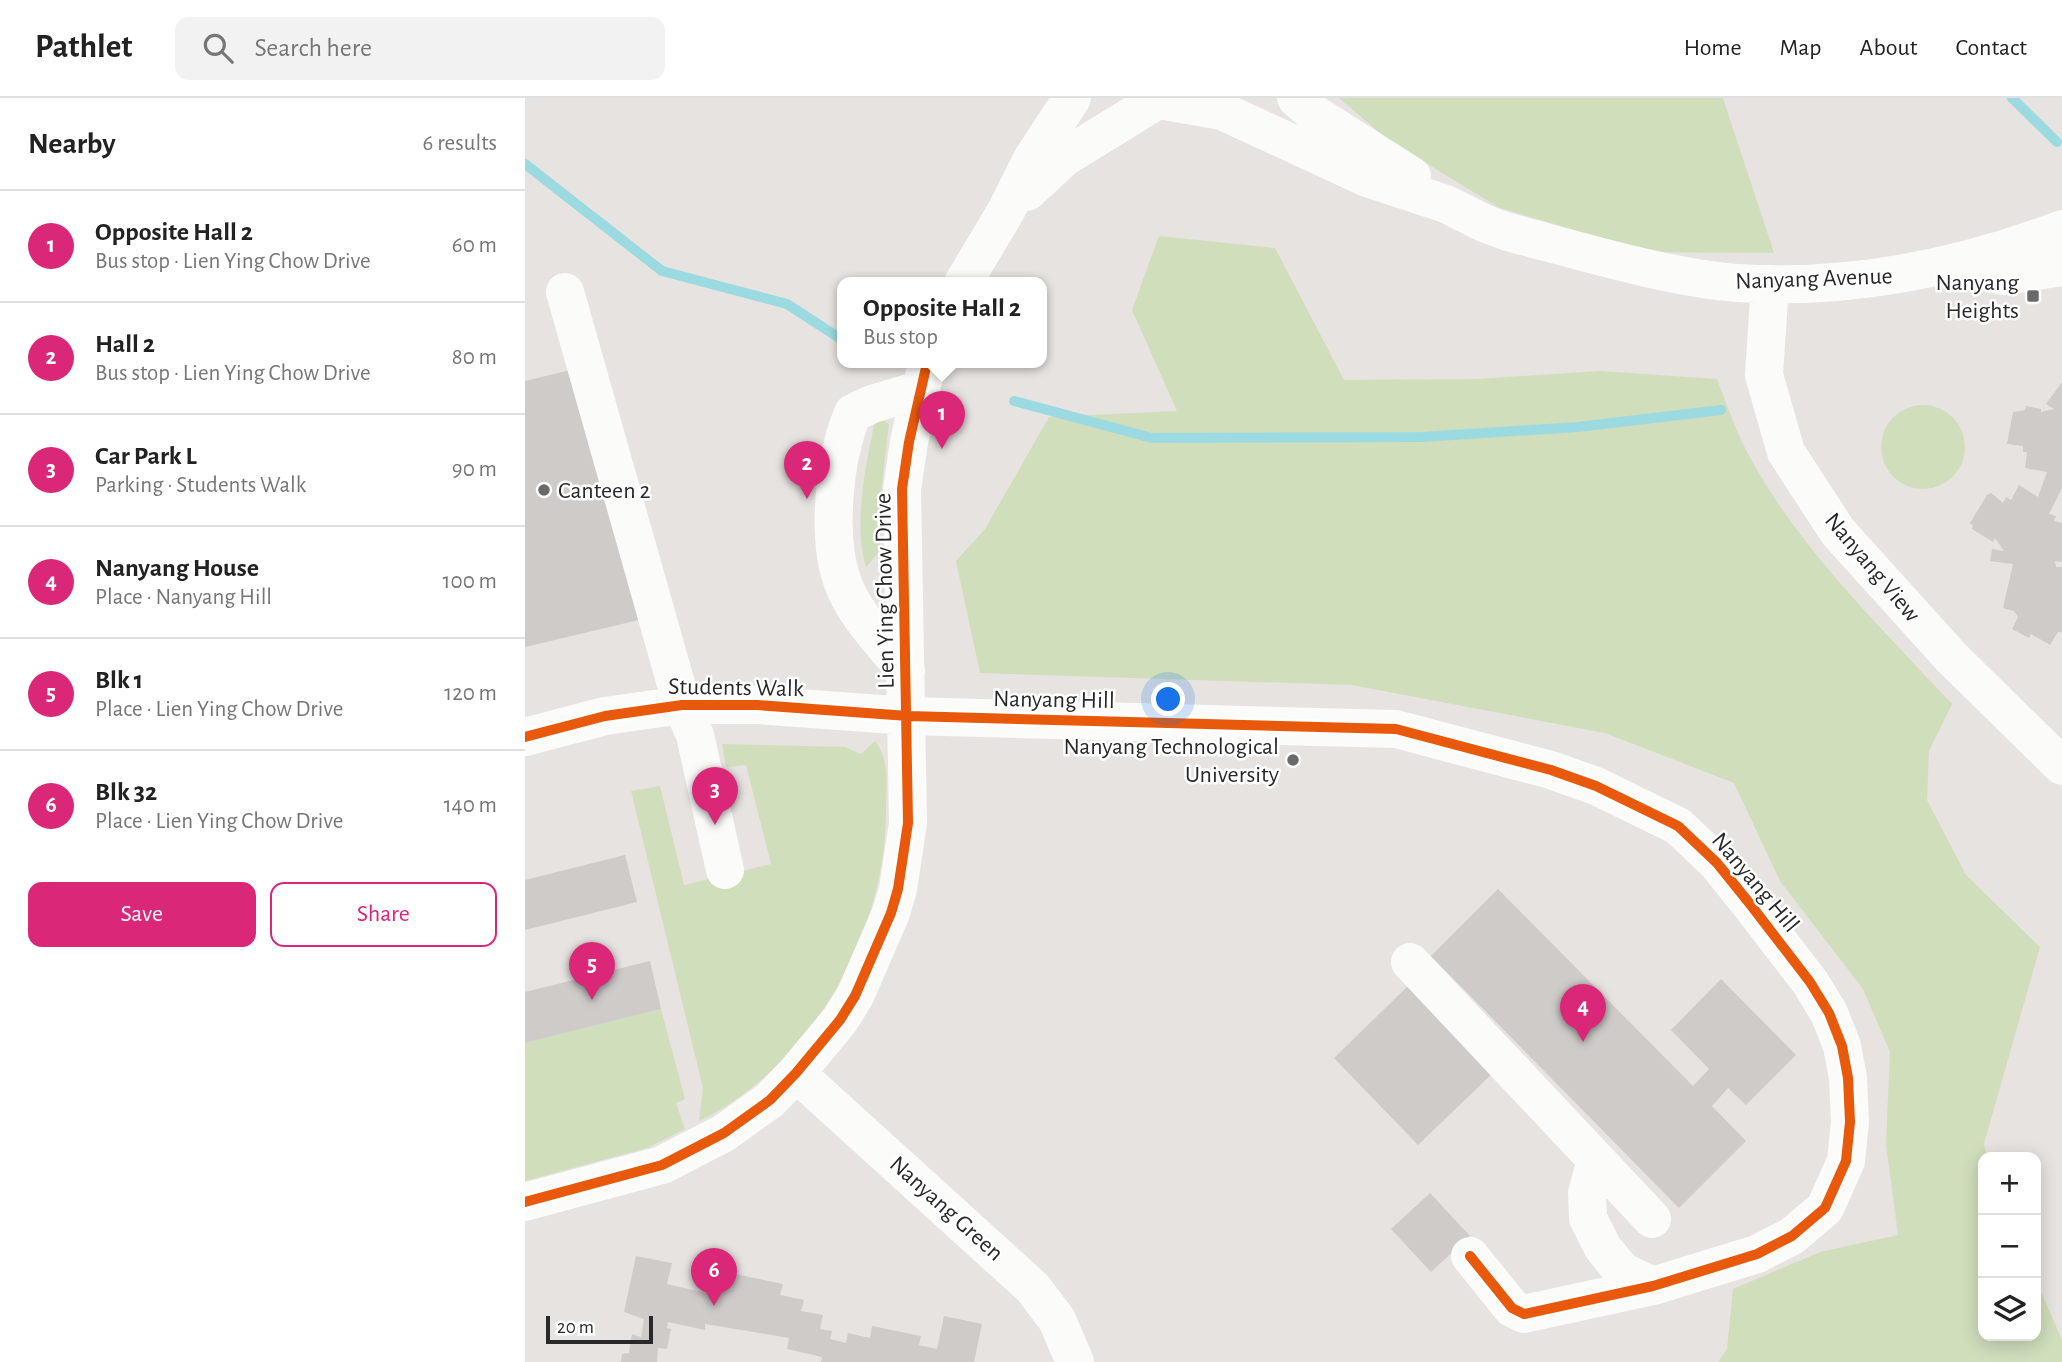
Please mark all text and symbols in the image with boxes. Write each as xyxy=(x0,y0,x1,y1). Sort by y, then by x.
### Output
search box xyxy=(175,17,665,80)
icon: search xyxy=(199,29,237,67)
text: Pathlet xyxy=(35,31,133,64)
text: Search here xyxy=(255,35,372,61)
text: Home xyxy=(1684,36,1742,60)
text: Map xyxy=(1780,36,1822,60)
text: About xyxy=(1860,36,1917,60)
text: Contact xyxy=(1955,36,2027,60)
text: Nearby xyxy=(28,129,116,159)
text: 6 results xyxy=(423,132,497,155)
text: Opposite Hall 2 xyxy=(95,219,253,245)
text: 1 xyxy=(47,234,55,257)
text: 60 m xyxy=(452,234,497,257)
text: Bus stop · Lien Ying Chow Drive xyxy=(95,250,371,273)
street label: Nanyang Avenue xyxy=(1735,264,1893,294)
place label: Nanyang Heights xyxy=(1936,271,2019,323)
popup xyxy=(837,277,1047,368)
marker: Nanyang Heights xyxy=(2025,288,2041,304)
text: Opposite Hall 2 xyxy=(863,295,1021,321)
text: Bus stop xyxy=(863,326,938,349)
text: Hall 2 xyxy=(95,331,155,357)
text: 2 xyxy=(46,346,56,369)
text: 80 m xyxy=(452,346,497,369)
text: Bus stop · Lien Ying Chow Drive xyxy=(95,362,371,385)
pin: 1 xyxy=(919,391,965,449)
pin: 2 xyxy=(784,441,830,499)
text: Car Park L xyxy=(95,443,197,469)
text: 3 xyxy=(46,458,56,481)
text: 90 m xyxy=(452,458,497,481)
text: Parking · Students Walk xyxy=(95,474,306,497)
place label: Canteen 2 xyxy=(558,479,651,503)
marker: Canteen 2 xyxy=(536,482,552,498)
street label: Lien Ying Chow Drive xyxy=(871,493,899,689)
street label: Nanyang View xyxy=(1820,509,1924,627)
text: Nanyang House xyxy=(95,555,259,581)
text: 4 xyxy=(45,570,57,593)
text: 100 m xyxy=(443,570,497,593)
text: Place · Nanyang Hill xyxy=(95,586,272,609)
text: Blk 1 xyxy=(95,667,143,693)
street label: Students Walk xyxy=(668,675,804,701)
text: 5 xyxy=(46,682,56,705)
text: 120 m xyxy=(444,682,497,705)
your location xyxy=(1151,682,1185,716)
street label: Nanyang Hill xyxy=(993,687,1115,713)
text: Place · Lien Ying Chow Drive xyxy=(95,698,343,721)
place label: Nanyang Technological University xyxy=(1063,735,1279,787)
marker: Nanyang Technological University xyxy=(1285,752,1301,768)
pin: 3 xyxy=(692,767,738,825)
text: Blk 32 xyxy=(95,779,157,805)
text: 6 xyxy=(45,794,57,817)
text: 140 m xyxy=(444,794,497,817)
text: Place · Lien Ying Chow Drive xyxy=(95,810,343,833)
street label: Nanyang Hill xyxy=(1707,828,1803,937)
button: Save xyxy=(28,882,256,947)
button: Share xyxy=(270,882,497,947)
pin: 5 xyxy=(569,942,615,1000)
pin: 4 xyxy=(1560,984,1606,1042)
street label: Nanyang Green xyxy=(885,1152,1008,1266)
map controls xyxy=(1978,1152,2041,1341)
button: + xyxy=(1978,1152,2041,1215)
button: − xyxy=(1978,1215,2041,1278)
pin: 6 xyxy=(691,1248,737,1306)
button: layers xyxy=(1978,1278,2041,1341)
scale bar xyxy=(546,1313,653,1345)
text: 20 m xyxy=(557,1318,594,1337)

